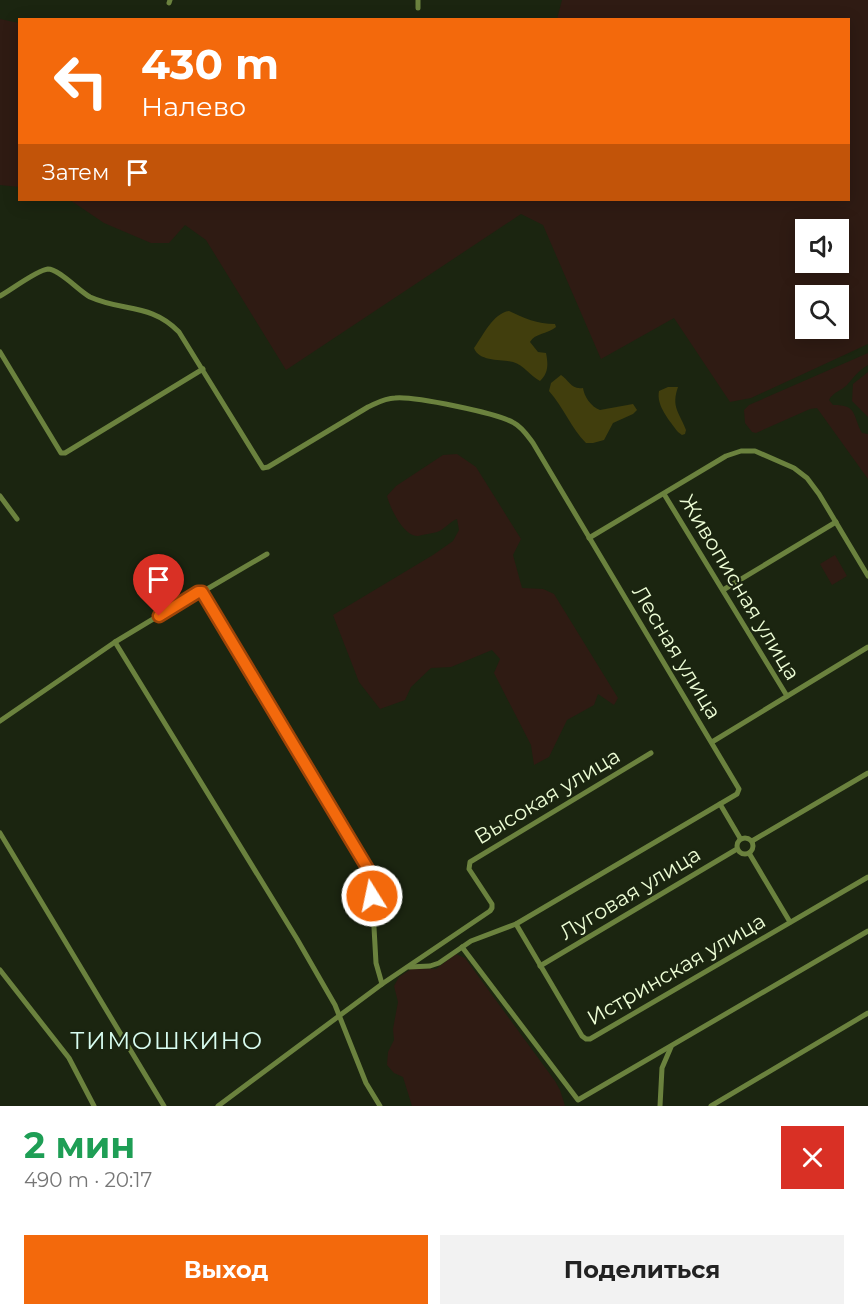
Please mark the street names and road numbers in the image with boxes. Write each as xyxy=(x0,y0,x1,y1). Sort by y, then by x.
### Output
street label: Живописная улица xyxy=(675,490,805,684)
street label: Лесная улица xyxy=(627,581,727,723)
street label: Высокая улица xyxy=(470,743,624,849)
street label: Луговая улица xyxy=(555,841,705,945)
street label: Истринская улица xyxy=(582,908,770,1030)

